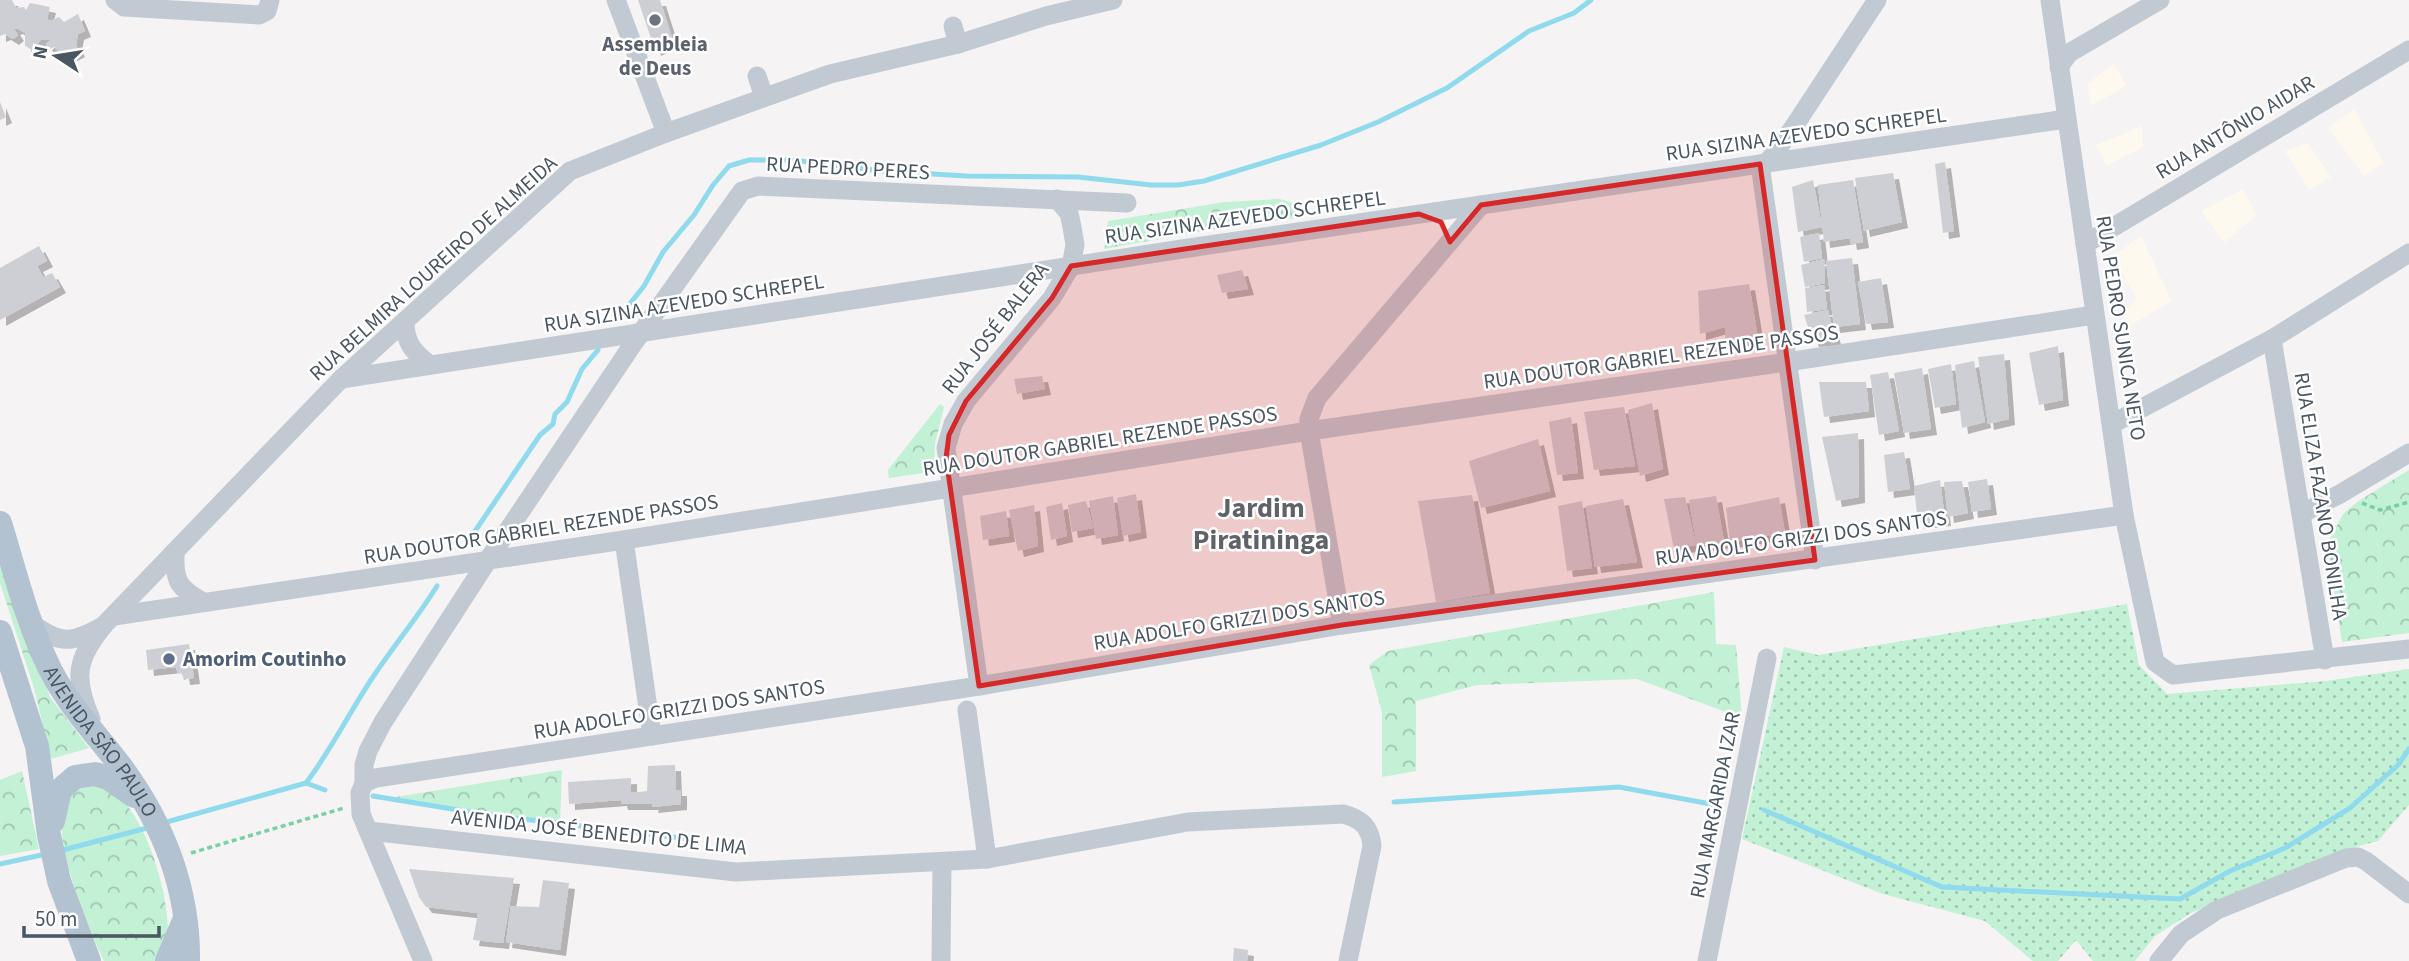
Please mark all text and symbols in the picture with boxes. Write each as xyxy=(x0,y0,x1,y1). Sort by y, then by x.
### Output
marker: Assembleia de Deus xyxy=(647,12,663,28)
north arrow xyxy=(21,21,91,91)
place label: Assembleia de Deus xyxy=(601,29,708,83)
text: N xyxy=(26,44,55,62)
street label: RUA ANTÔNIO AIDAR xyxy=(2150,68,2320,186)
street label: RUA SIZINA AZEVEDO SCHREPEL xyxy=(1664,99,1948,169)
street label: RUA BELMIRA LOUREIRO DE ALMEIDA xyxy=(303,148,564,388)
street label: RUA PEDRO PERES xyxy=(765,149,931,187)
street label: RUA SIZINA AZEVEDO SCHREPEL xyxy=(1103,182,1387,252)
street label: RUA PEDRO SUNICA NETO xyxy=(2088,213,2154,443)
street label: RUA JOSÉ BALERA xyxy=(934,255,1056,400)
street label: RUA SIZINA AZEVEDO SCHREPEL xyxy=(542,266,826,340)
street label: RUA DOUTOR GABRIEL REZENDE PASSOS xyxy=(1481,317,1841,397)
street label: RUA ELIZA FAZANO BONILHA xyxy=(2287,370,2355,622)
street label: RUA DOUTOR GABRIEL REZENDE PASSOS xyxy=(921,398,1279,484)
street label: RUA DOUTOR GABRIEL REZENDE PASSOS xyxy=(362,486,720,572)
district label: Jardim Piratininga xyxy=(1193,488,1329,560)
street label: RUA ADOLFO GRIZZI DOS SANTOS xyxy=(1653,503,1949,573)
street label: RUA ADOLFO GRIZZI DOS SANTOS xyxy=(1091,582,1387,658)
place label: Amorim Coutinho xyxy=(182,644,346,674)
marker: Amorim Coutinho xyxy=(161,651,177,667)
street label: AVENIDA SÃO PAULO xyxy=(36,661,165,823)
street label: RUA ADOLFO GRIZZI DOS SANTOS xyxy=(531,671,827,747)
street label: RUA MARGARIDA IZAR xyxy=(1682,709,1748,901)
street label: AVENIDA JOSÉ BENEDITO DE LIMA xyxy=(450,802,749,862)
scale bar xyxy=(24,894,159,938)
text: 50 m xyxy=(35,904,77,934)

